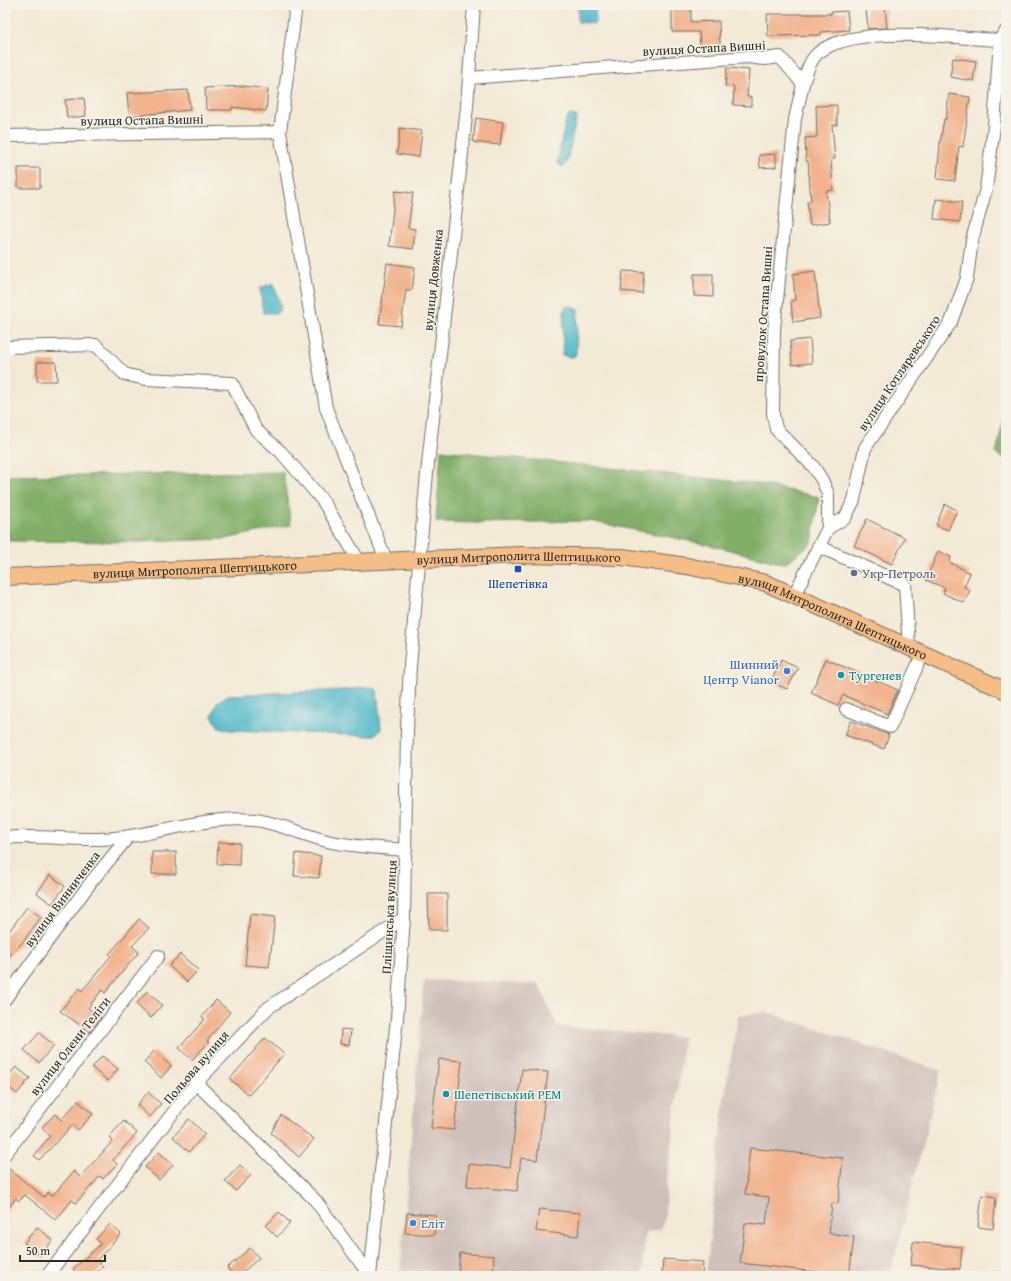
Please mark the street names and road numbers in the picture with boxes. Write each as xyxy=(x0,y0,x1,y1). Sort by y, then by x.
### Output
street label: вулиця Остапа Вишні xyxy=(642,35,766,61)
street label: вулиця Остапа Вишні xyxy=(80,109,204,131)
street label: вулиця Довженка xyxy=(418,227,448,332)
street label: провулок Остапа Вишні xyxy=(749,245,777,383)
street label: вулиця Котляревського xyxy=(853,311,945,435)
street label: вулиця Митрополита Шептицького xyxy=(416,546,621,569)
street label: вулиця Митрополита Шептицького xyxy=(92,555,298,583)
street label: вулиця Митрополита Шептицького xyxy=(737,568,931,664)
street label: вулиця Винниченка xyxy=(19,846,105,951)
street label: Пліщинська вулиця xyxy=(377,859,401,974)
street label: вулиця Олени Теліги xyxy=(25,992,115,1100)
street label: Польова вулиця xyxy=(159,1026,234,1108)

